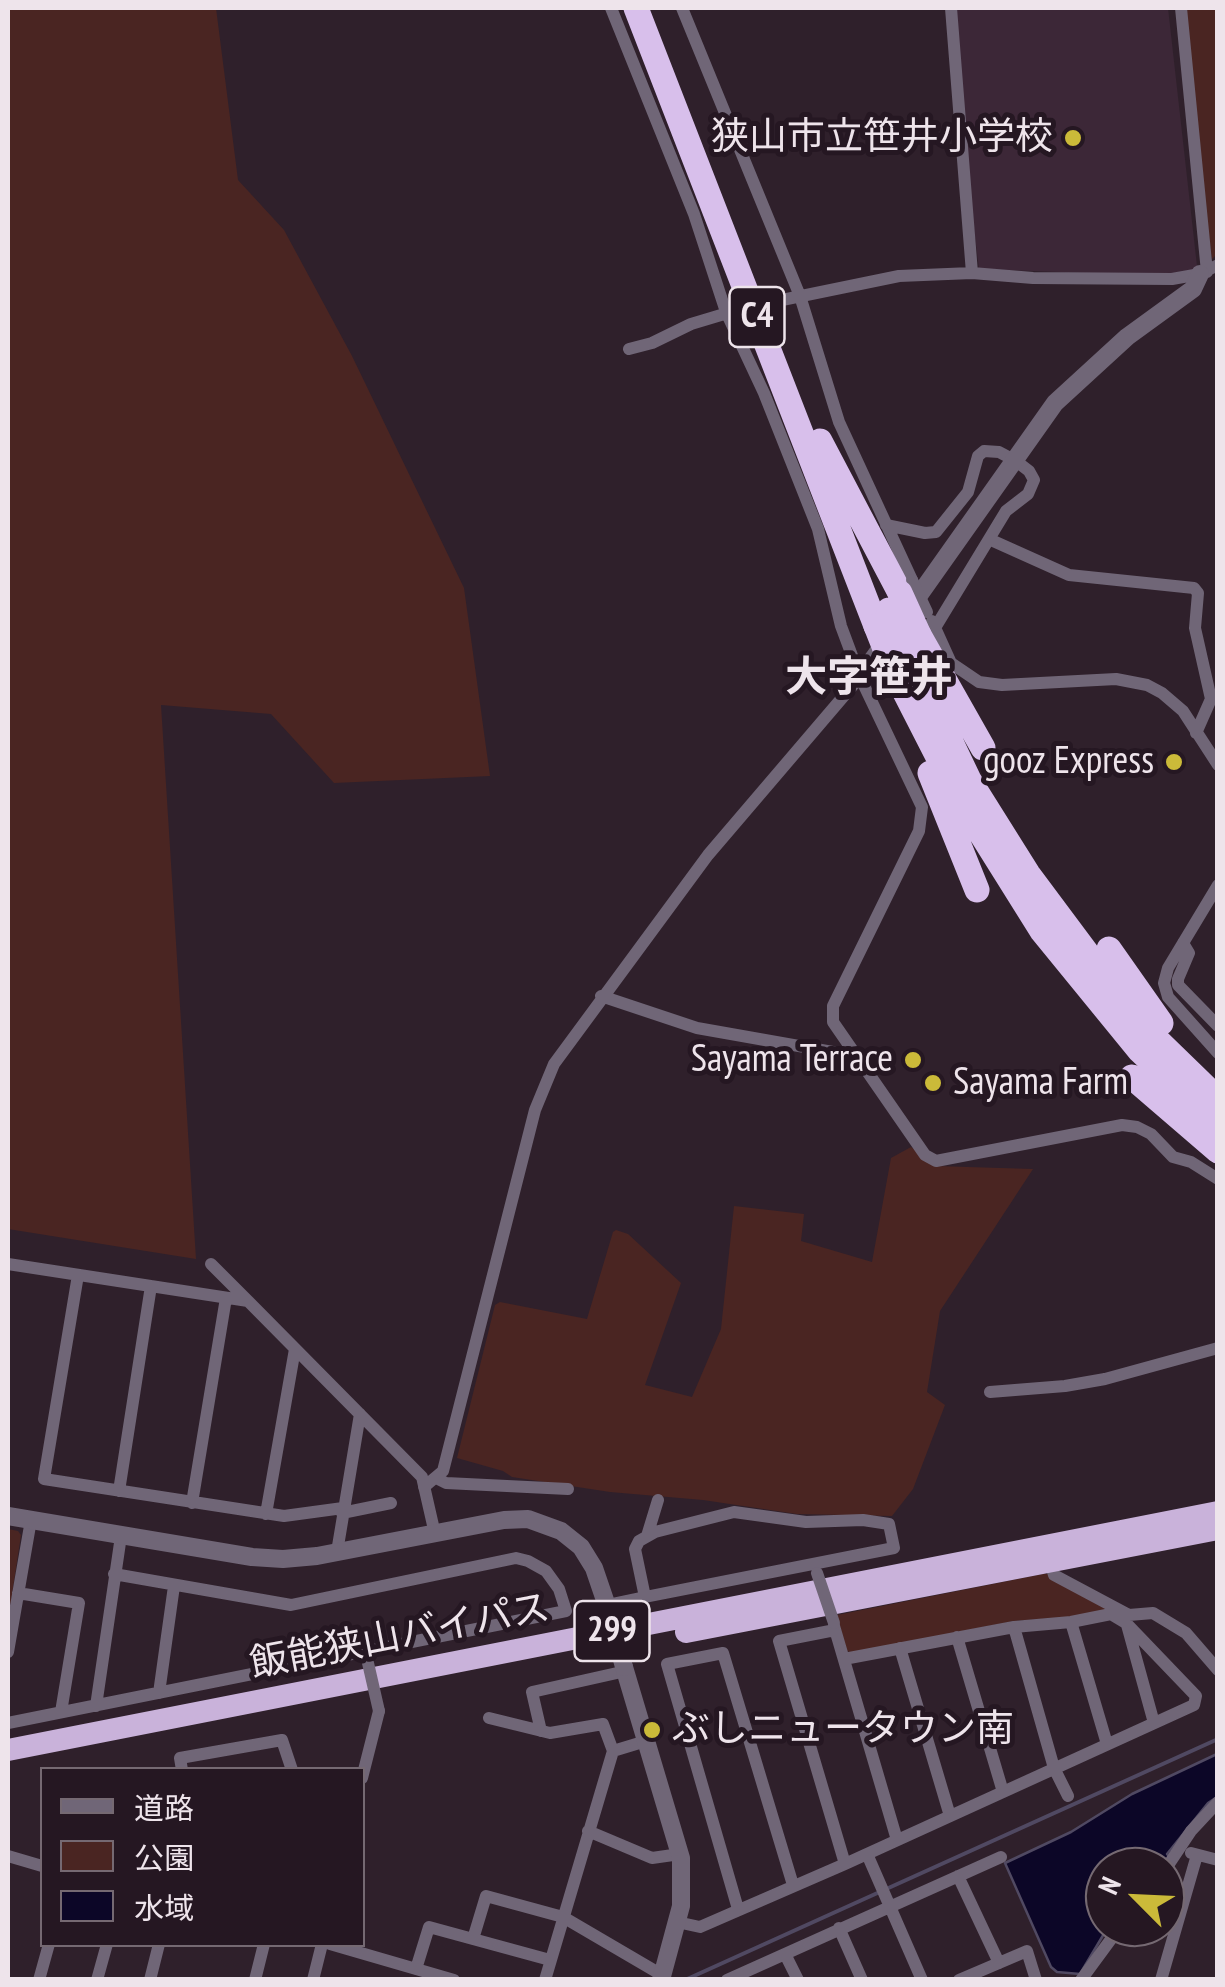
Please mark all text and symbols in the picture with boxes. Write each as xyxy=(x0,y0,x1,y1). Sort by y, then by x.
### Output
place label: 狭山市立笹井小学校 xyxy=(711,115,1053,161)
marker: 狭山市立笹井小学校 xyxy=(1062,127,1084,149)
road number: C4 xyxy=(730,287,784,347)
district label: 大字笹井 xyxy=(785,654,953,704)
place label: gooz Express xyxy=(983,739,1154,785)
marker: gooz Express xyxy=(1163,751,1185,773)
place label: Sayama Terrace xyxy=(691,1037,893,1083)
marker: Sayama Terrace xyxy=(902,1049,924,1071)
place label: Sayama Farm xyxy=(953,1060,1128,1106)
marker: Sayama Farm xyxy=(922,1072,944,1094)
street label: 飯能狭山バイパス xyxy=(246,1586,554,1688)
road number: 299 xyxy=(574,1601,650,1661)
place label: ぶしニュータウン南 xyxy=(672,1707,1014,1753)
marker: ぶしニュータウン南 xyxy=(641,1719,663,1741)
legend xyxy=(40,1767,365,1947)
text: 道路 xyxy=(134,1788,194,1827)
text: 公園 xyxy=(134,1838,194,1877)
north arrow xyxy=(1085,1847,1185,1947)
text: N xyxy=(1089,1871,1129,1900)
text: 水域 xyxy=(134,1888,194,1927)

